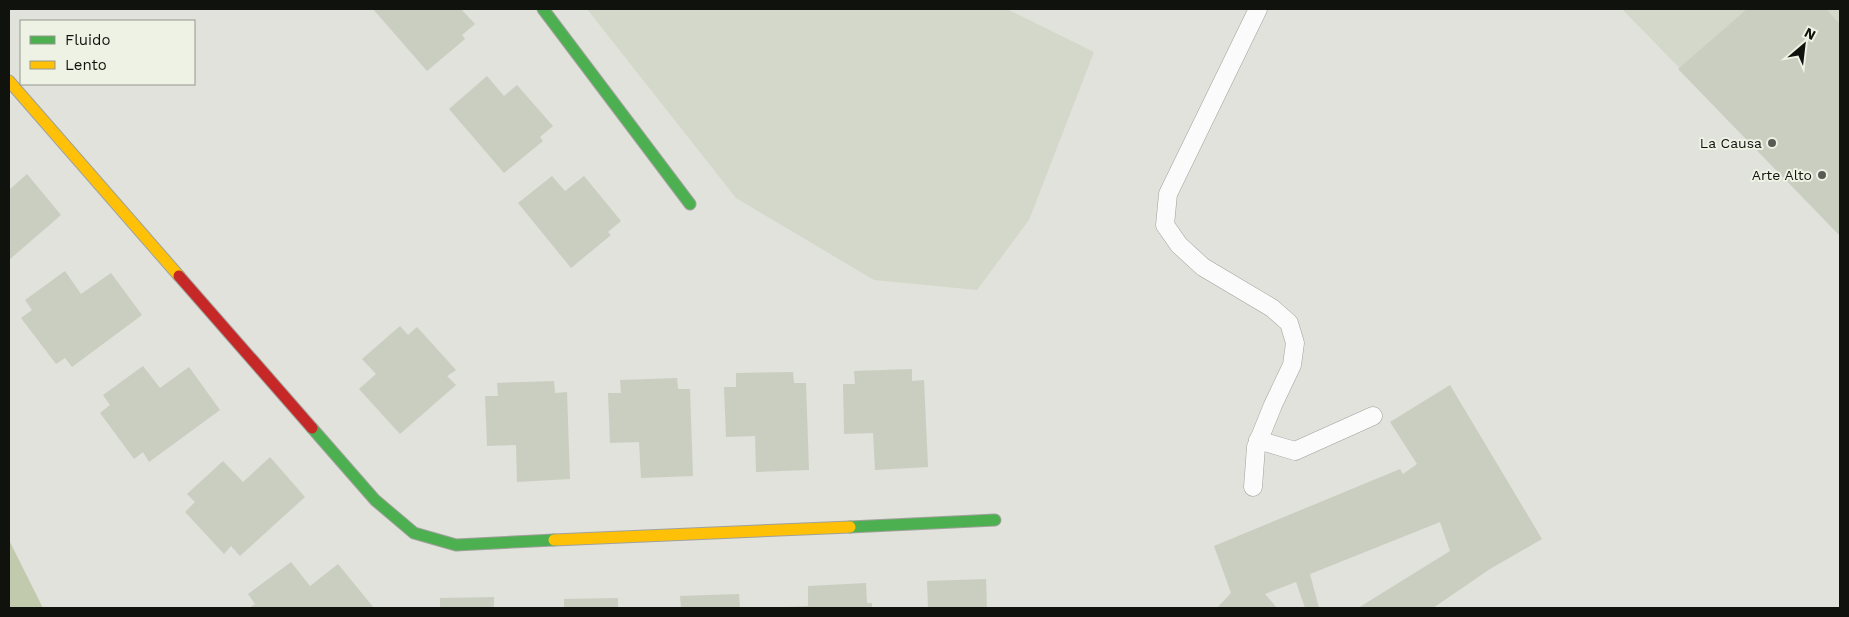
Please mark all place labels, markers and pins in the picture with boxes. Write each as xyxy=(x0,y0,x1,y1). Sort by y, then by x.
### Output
place label: La Causa xyxy=(1700,135,1762,151)
marker: La Causa xyxy=(1766,137,1778,149)
place label: Arte Alto xyxy=(1752,167,1812,183)
marker: Arte Alto xyxy=(1816,169,1828,181)

